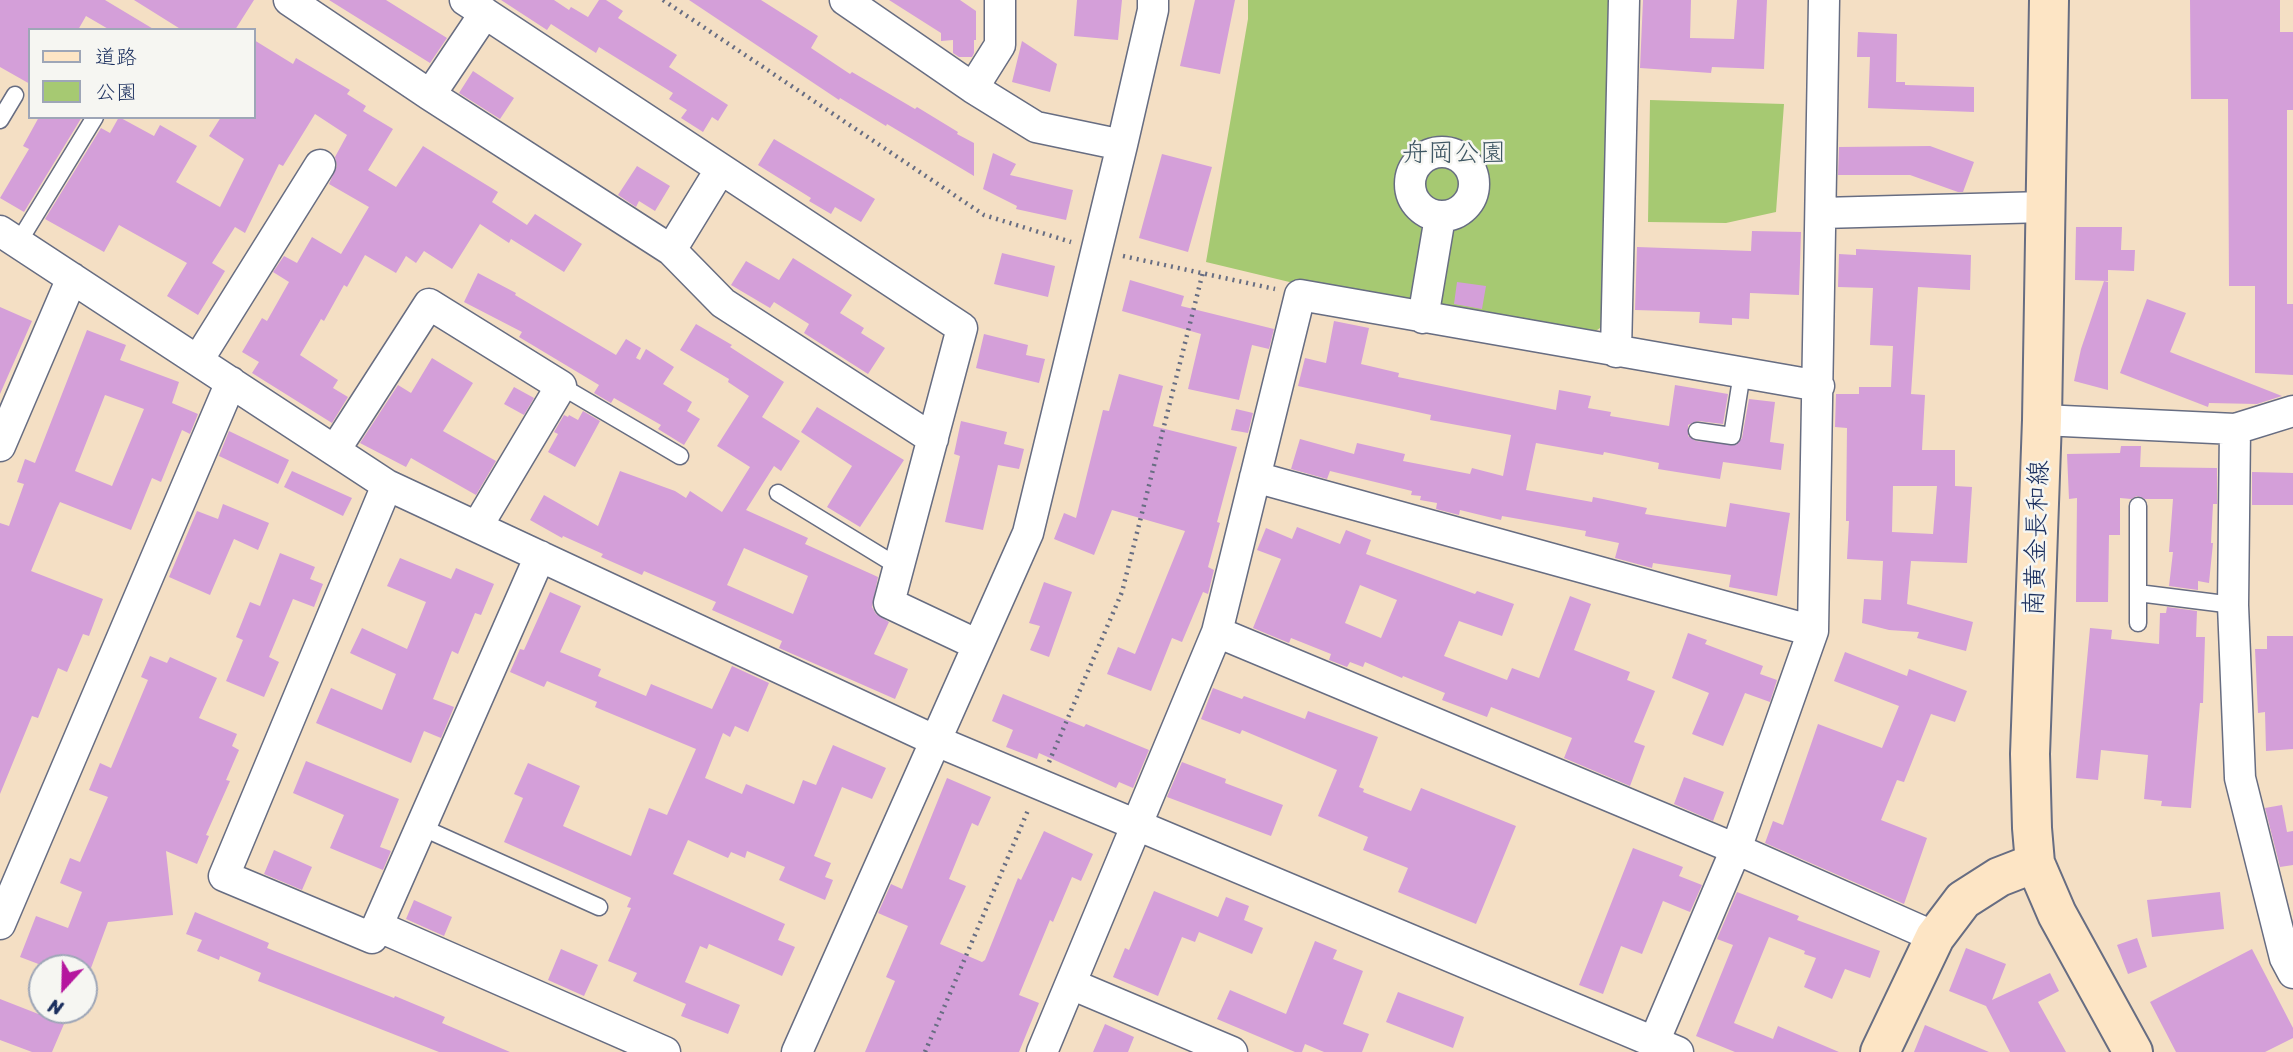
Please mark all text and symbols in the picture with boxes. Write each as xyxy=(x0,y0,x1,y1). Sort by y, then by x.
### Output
legend xyxy=(28,28,256,119)
text: 道路 xyxy=(95,38,137,76)
text: 公園 xyxy=(95,73,137,111)
park label: 舟岡公園 xyxy=(1402,138,1506,170)
street label: 南黄金長和線 xyxy=(2020,460,2056,616)
north arrow xyxy=(28,954,98,1024)
text: N xyxy=(43,989,68,1025)

